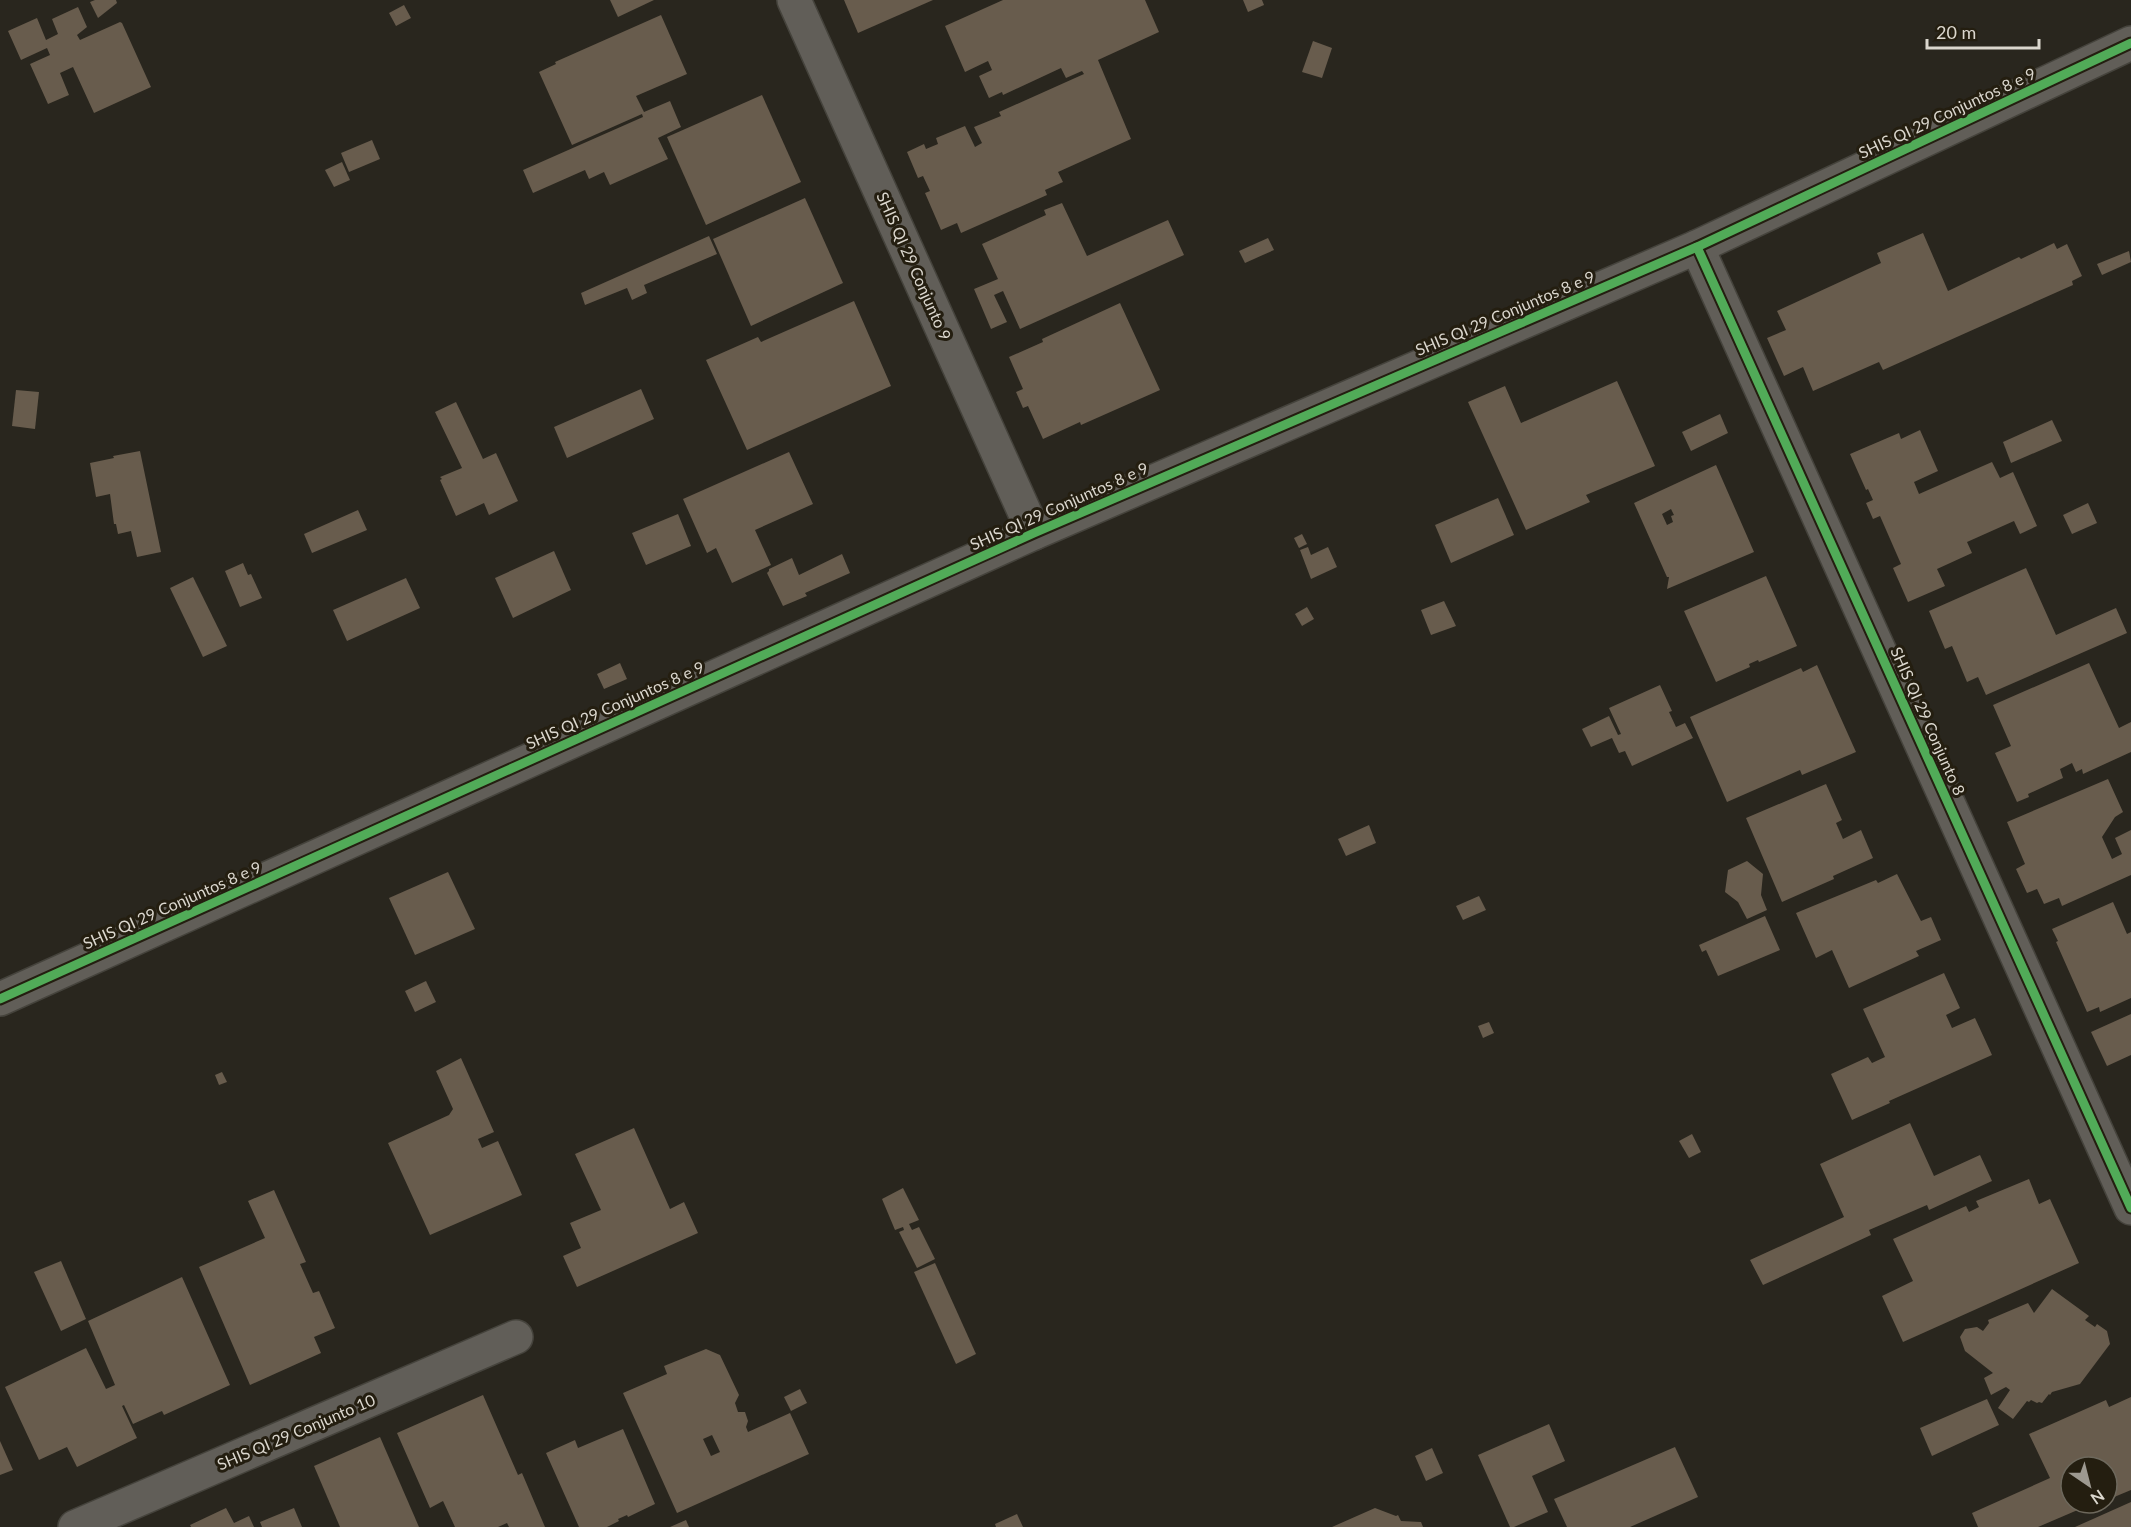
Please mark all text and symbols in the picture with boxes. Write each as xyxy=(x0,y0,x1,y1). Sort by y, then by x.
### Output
scale bar xyxy=(1927,12,2040,50)
text: 20 m xyxy=(1936,21,1976,43)
street label: SHIS QI 29 Conjuntos 8 e 9 xyxy=(1855,63,2038,162)
street label: SHIS QI 29 Conjunto 9 xyxy=(873,189,956,343)
street label: SHIS QI 29 Conjuntos 8 e 9 xyxy=(1412,266,1597,359)
street label: SHIS QI 29 Conjuntos 8 e 9 xyxy=(967,458,1151,554)
street label: SHIS QI 29 Conjunto 8 xyxy=(1887,644,1970,798)
street label: SHIS QI 29 Conjuntos 8 e 9 xyxy=(523,657,707,753)
street label: SHIS QI 29 Conjuntos 8 e 9 xyxy=(80,857,264,953)
street label: SHIS QI 29 Conjunto 10 xyxy=(214,1390,378,1473)
north arrow xyxy=(2059,1455,2119,1515)
text: N xyxy=(2087,1486,2108,1509)

